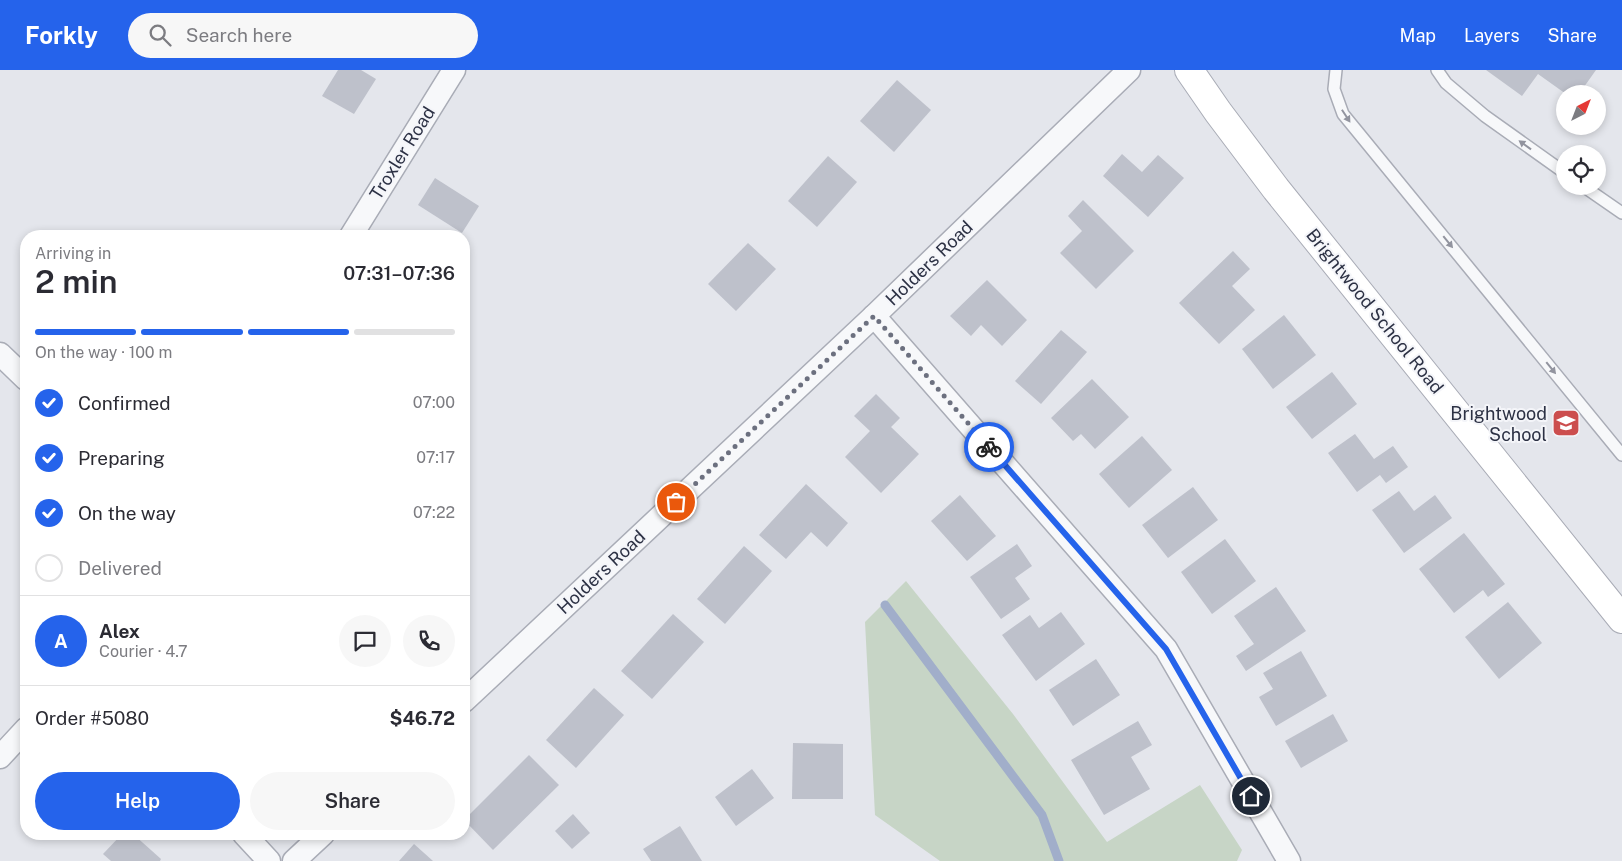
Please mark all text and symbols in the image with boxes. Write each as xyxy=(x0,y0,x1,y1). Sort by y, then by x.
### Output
search box xyxy=(128,13,478,58)
text: Forkly xyxy=(25,21,98,49)
icon: search xyxy=(146,21,174,49)
text: Search here xyxy=(186,24,292,46)
text: Map xyxy=(1400,25,1436,46)
text: Layers xyxy=(1464,25,1520,46)
text: Share xyxy=(1548,25,1597,46)
north arrow xyxy=(1556,85,1606,135)
map controls xyxy=(1556,85,1606,195)
street label: Troxler Road xyxy=(365,103,439,203)
one-way arrow xyxy=(1341,109,1350,123)
one-way arrow xyxy=(1518,140,1532,150)
button: locate xyxy=(1556,145,1606,195)
street label: Holders Road xyxy=(881,216,977,310)
street label: Brightwood School Road xyxy=(1302,224,1448,398)
one-way arrow xyxy=(1443,235,1454,248)
text: Arriving in xyxy=(35,244,111,263)
text: 07:31–07:36 xyxy=(343,262,455,284)
text: 2 min xyxy=(35,263,118,300)
text: On the way · 100 m xyxy=(35,343,172,362)
one-way arrow xyxy=(1546,361,1557,374)
icon: check xyxy=(35,389,63,417)
text: Confirmed xyxy=(78,392,171,414)
text: 07:00 xyxy=(413,393,455,412)
place label: Brightwood School xyxy=(1450,403,1547,445)
school or university icon: Brightwood School xyxy=(1551,408,1581,438)
courier xyxy=(964,422,1014,472)
icon: bike xyxy=(975,433,1003,461)
icon: check xyxy=(35,444,63,472)
text: Preparing xyxy=(78,447,165,469)
text: 07:17 xyxy=(416,448,455,467)
pin xyxy=(655,481,697,523)
icon: bag xyxy=(662,488,690,516)
icon: check xyxy=(35,499,63,527)
text: On the way xyxy=(78,502,176,524)
text: 07:22 xyxy=(413,503,455,522)
street label: Holders Road xyxy=(553,526,649,618)
text: Delivered xyxy=(78,557,162,579)
button: chat xyxy=(339,615,391,667)
button: phone xyxy=(403,615,455,667)
text: Alex xyxy=(99,620,140,642)
text: A xyxy=(54,630,68,652)
text: Courier · 4.7 xyxy=(99,642,188,661)
text: Order #5080 xyxy=(35,707,149,729)
text: $46.72 xyxy=(389,707,455,729)
button: Help xyxy=(35,772,240,830)
button: Share xyxy=(250,772,455,830)
pin xyxy=(1230,775,1272,817)
icon: home xyxy=(1237,782,1265,810)

